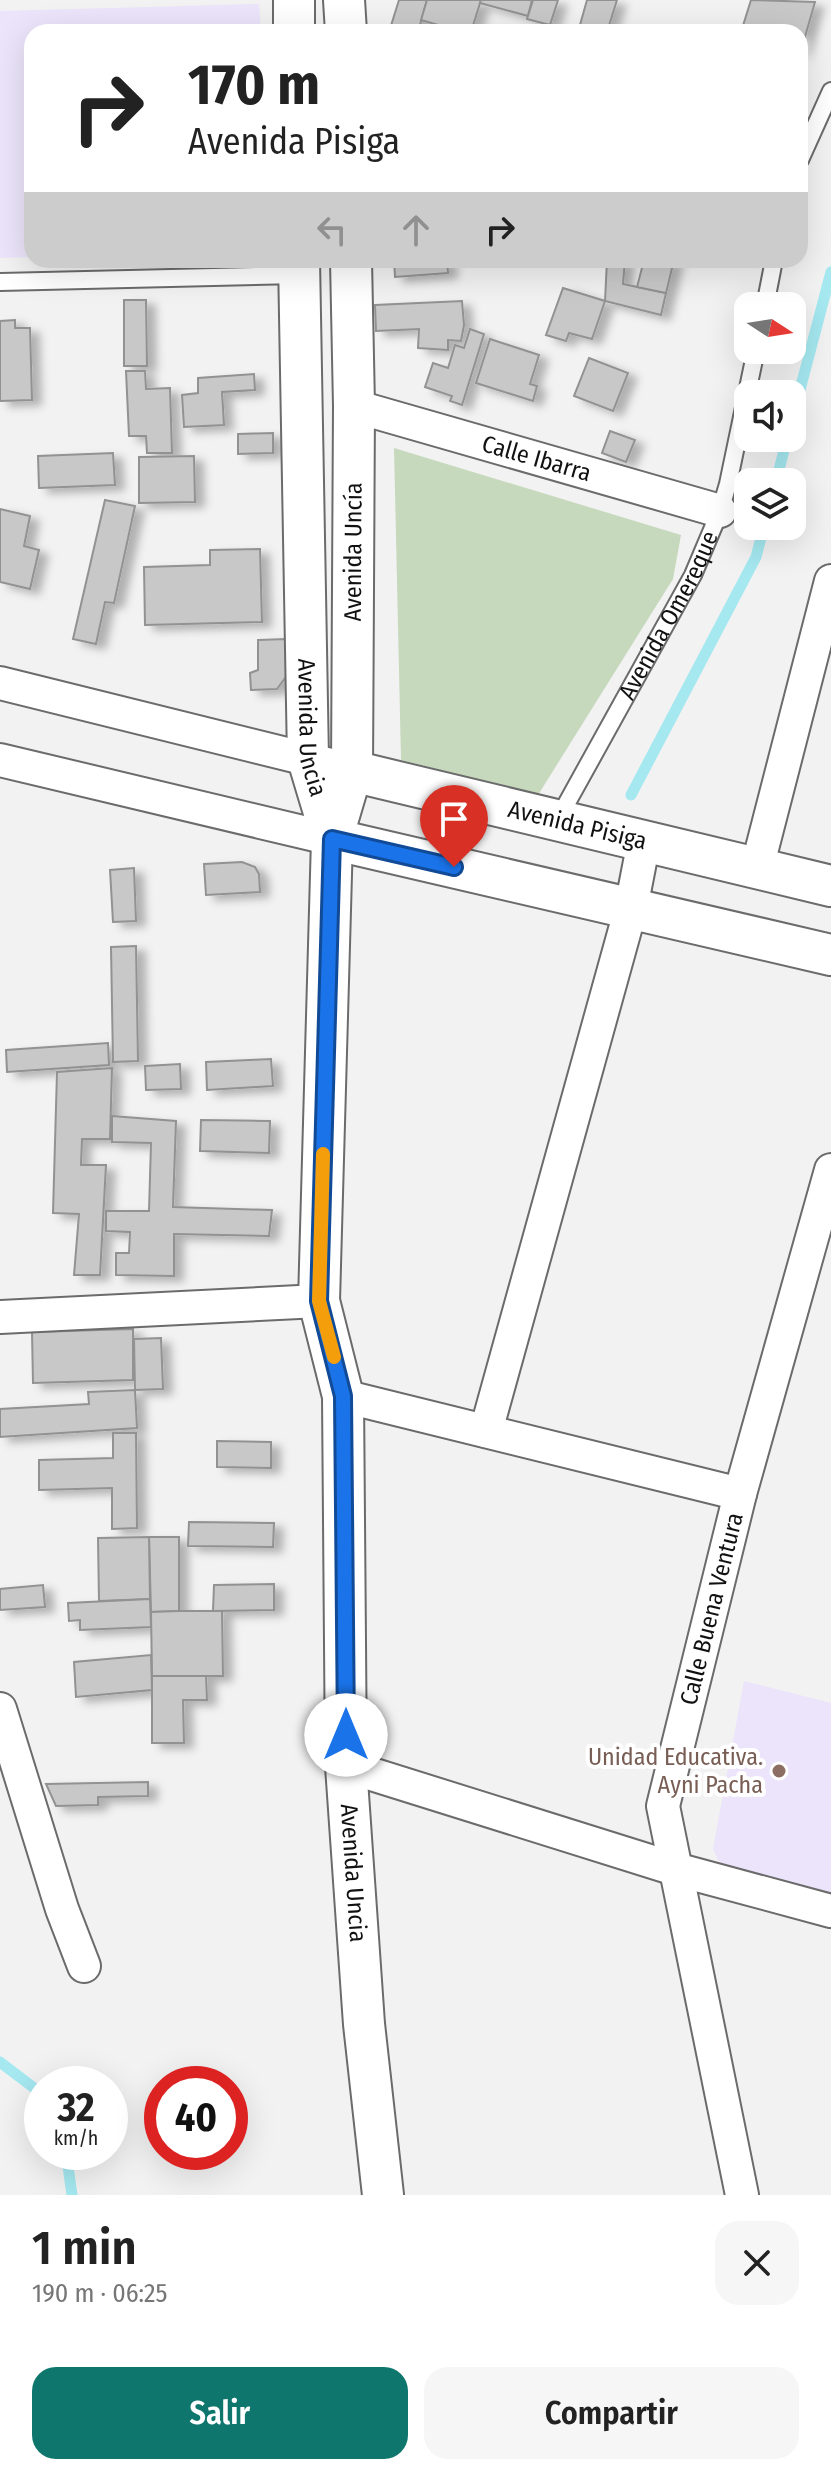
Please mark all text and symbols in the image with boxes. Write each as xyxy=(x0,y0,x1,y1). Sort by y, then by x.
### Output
text: 170 m xyxy=(188,52,320,119)
icon: right xyxy=(56,56,160,160)
text: Avenida Pisiga xyxy=(188,120,400,164)
icon: left xyxy=(310,208,354,252)
icon: ahead xyxy=(394,208,438,252)
icon: right xyxy=(478,208,522,252)
north arrow xyxy=(734,292,806,364)
map controls xyxy=(734,292,806,540)
button: sound xyxy=(734,380,806,452)
street label: Calle Ibarra xyxy=(479,429,594,487)
button: layers xyxy=(734,468,806,540)
street label: Avenida Uncía xyxy=(339,482,368,621)
street label: Avenida Omereque xyxy=(613,527,724,704)
street label: Avenida Uncia xyxy=(292,658,332,800)
pin xyxy=(420,785,488,867)
street label: Avenida Pisiga xyxy=(505,795,650,855)
icon: arrive xyxy=(432,797,476,841)
street label: Calle Buena Ventura xyxy=(674,1510,749,1708)
position arrow xyxy=(304,1693,388,1777)
place label: Unidad Educativa. Ayni Pacha xyxy=(588,1743,763,1799)
marker: Unidad Educativa. Ayni Pacha xyxy=(770,1762,788,1780)
street label: Avenida Uncia xyxy=(335,1803,372,1943)
speed limit sign: 40 xyxy=(144,2066,248,2170)
text: 32 xyxy=(57,2084,95,2132)
text: km/h xyxy=(54,2126,98,2150)
text: 1 min xyxy=(32,2219,137,2277)
button: close xyxy=(715,2221,799,2305)
text: 190 m · 06:25 xyxy=(32,2278,168,2309)
button: Salir xyxy=(32,2367,408,2459)
button: Compartir xyxy=(424,2367,799,2459)

